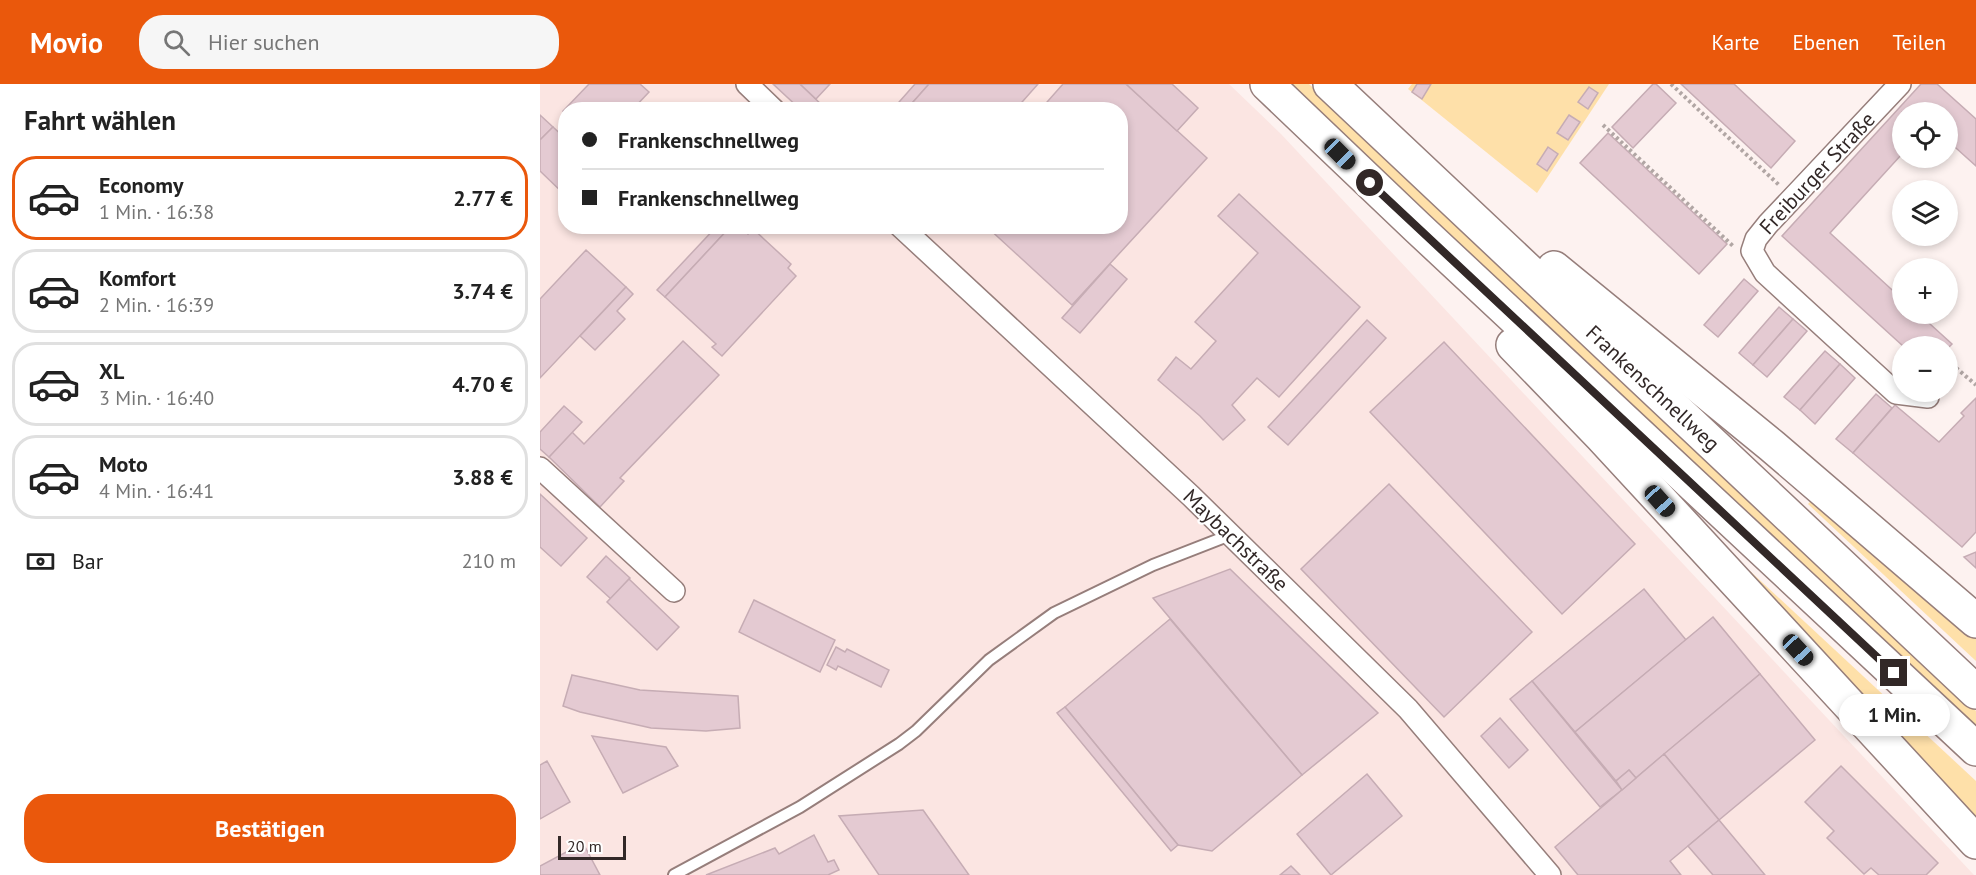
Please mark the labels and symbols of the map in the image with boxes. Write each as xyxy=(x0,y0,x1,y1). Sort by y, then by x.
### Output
street label: Freiburger Straße xyxy=(1753,106,1881,240)
car xyxy=(1321,135,1359,173)
route start xyxy=(1356,169,1383,196)
street label: Frankenschnellweg xyxy=(1581,319,1725,457)
car xyxy=(1641,482,1679,520)
street label: Maybachstraße xyxy=(1178,483,1294,597)
car xyxy=(1779,631,1817,669)
route end xyxy=(1880,659,1907,686)
callout: 1 Min. xyxy=(1838,694,1950,736)
scale bar xyxy=(558,833,626,860)

